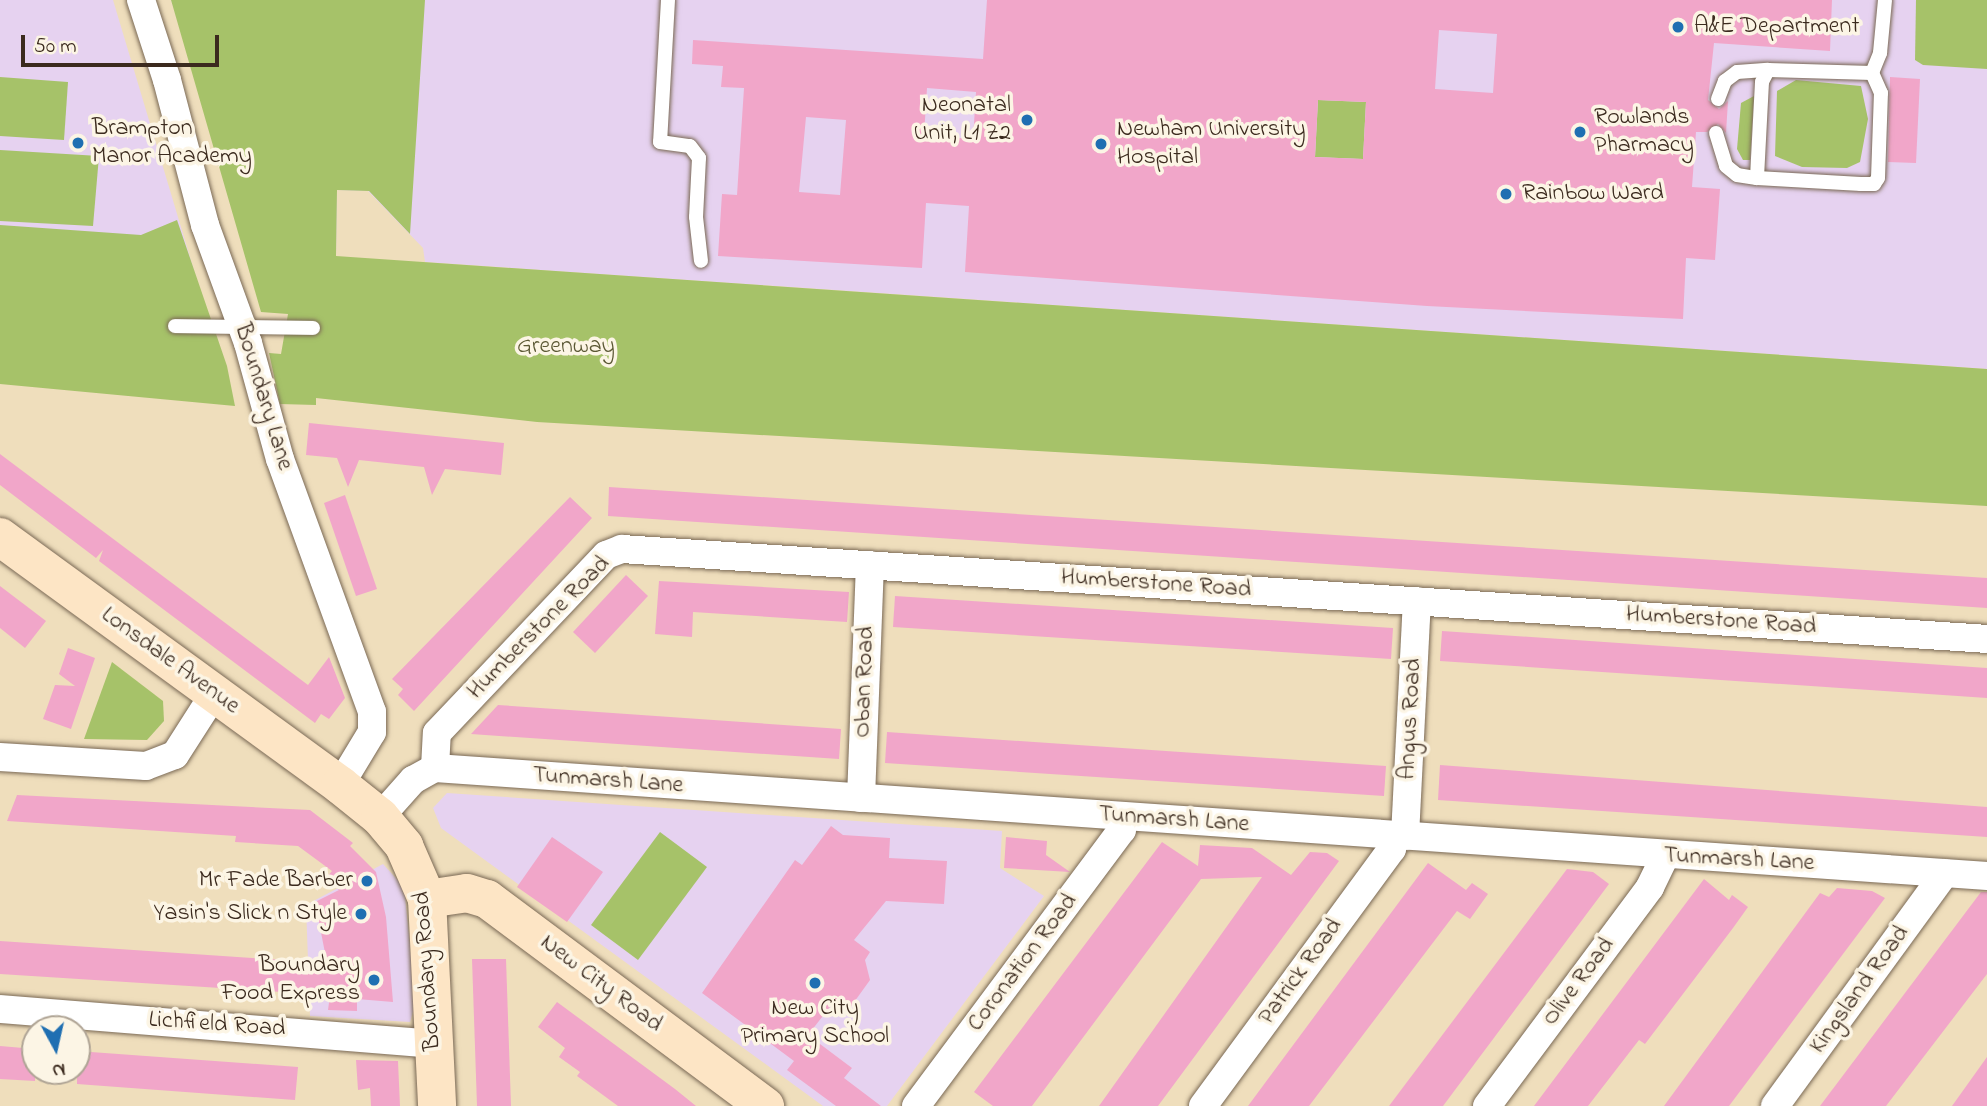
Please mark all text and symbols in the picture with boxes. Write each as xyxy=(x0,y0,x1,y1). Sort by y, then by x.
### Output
place label: A&E Department xyxy=(1694,13,1859,41)
marker: A&E Department xyxy=(1668,17,1688,37)
scale bar xyxy=(24,21,222,65)
text: 50 m xyxy=(34,32,77,62)
place label: Neonatal Unit, L1 Z2 xyxy=(913,92,1011,148)
place label: Rowlands Pharmacy xyxy=(1594,104,1694,160)
marker: Neonatal Unit, L1 Z2 xyxy=(1017,110,1037,130)
place label: Brampton Manor Academy xyxy=(92,115,252,171)
place label: Newham University Hospital xyxy=(1117,116,1306,172)
marker: Rowlands Pharmacy xyxy=(1572,124,1588,140)
marker: Newham University Hospital xyxy=(1091,134,1111,154)
marker: Brampton Manor Academy xyxy=(70,135,86,151)
place label: Rainbow Ward xyxy=(1522,180,1664,208)
marker: Rainbow Ward xyxy=(1496,184,1516,204)
street label: Boundary Lane xyxy=(227,320,299,474)
park label: Greenway xyxy=(517,333,615,361)
street label: Humberstone Road xyxy=(461,550,617,706)
street label: Humberstone Road xyxy=(1060,563,1252,605)
street label: Humberstone Road xyxy=(1625,600,1817,642)
street label: Lonsdale Avenue xyxy=(95,601,245,721)
street label: Oban Road xyxy=(849,626,881,738)
street label: Angus Road xyxy=(1393,658,1429,780)
street label: Tunmarsh Lane xyxy=(532,761,684,801)
street label: Tunmarsh Lane xyxy=(1098,800,1250,840)
street label: Tunmarsh Lane xyxy=(1663,842,1815,878)
place label: Mr Fade Barber xyxy=(199,867,353,895)
marker: Mr Fade Barber xyxy=(359,873,375,889)
street label: Coronation Road xyxy=(962,888,1084,1038)
street label: Boundary Road xyxy=(408,890,448,1052)
place label: Yasin's Slick n Style xyxy=(154,900,347,928)
marker: Yasin's Slick n Style xyxy=(353,906,369,922)
street label: Patrick Road xyxy=(1253,913,1349,1031)
street label: Kingsland Road xyxy=(1804,920,1916,1060)
street label: New City Road xyxy=(534,929,668,1039)
street label: Olive Road xyxy=(1536,932,1622,1032)
place label: Boundary Food Express xyxy=(221,952,360,1008)
marker: Boundary Food Express xyxy=(366,972,382,988)
marker: New City Primary School xyxy=(807,975,823,991)
place label: New City Primary School xyxy=(741,995,889,1051)
street label: Lichfield Road xyxy=(148,1006,286,1044)
north arrow xyxy=(21,1015,91,1085)
text: N xyxy=(50,1055,67,1084)

